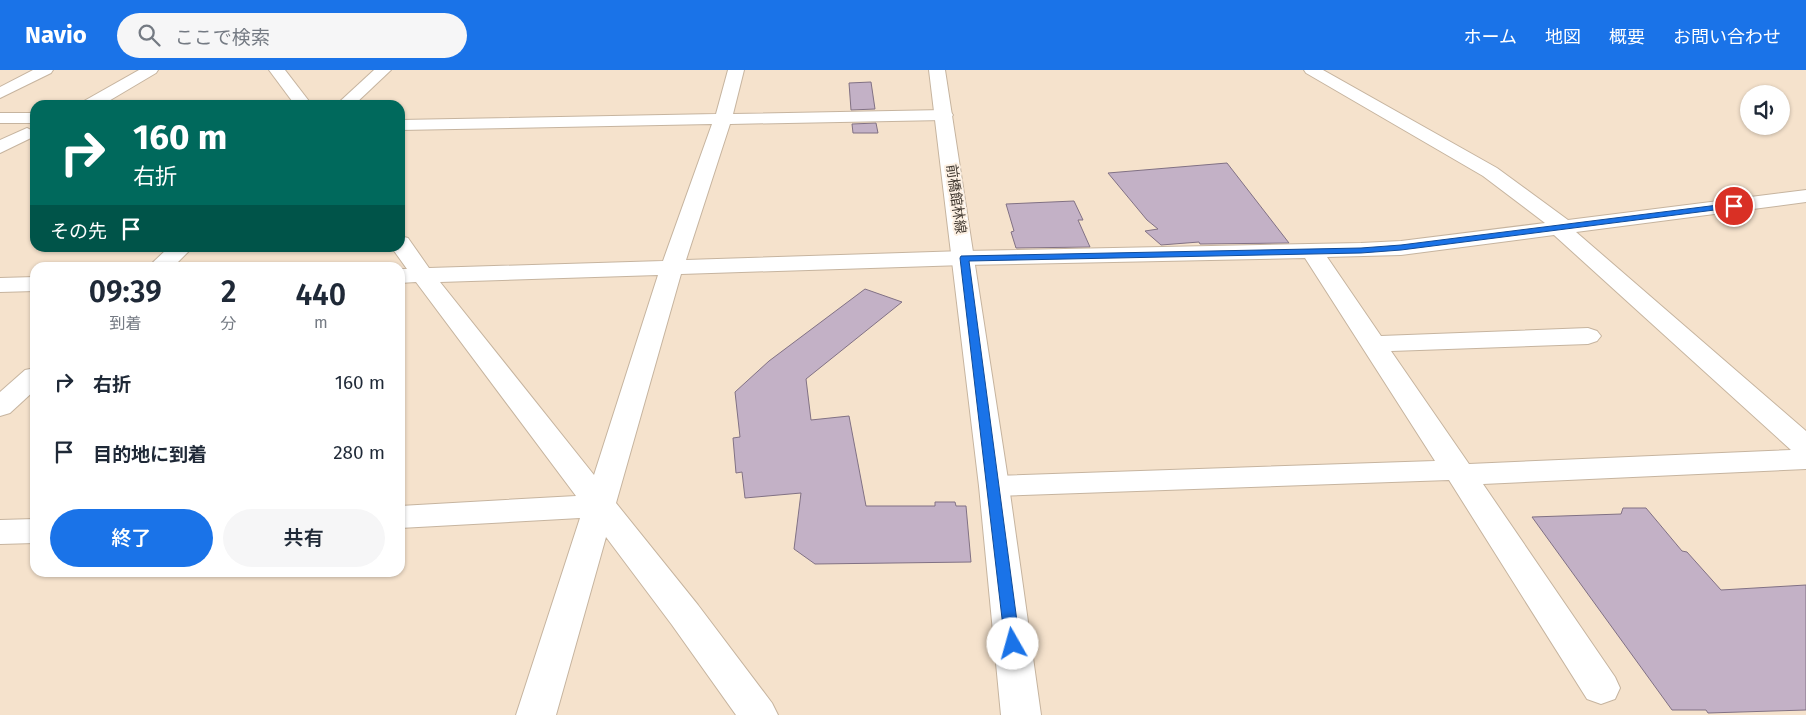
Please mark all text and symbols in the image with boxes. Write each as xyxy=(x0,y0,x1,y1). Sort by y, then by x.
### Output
search box xyxy=(117,13,467,58)
text: Navio xyxy=(25,21,87,49)
icon: search xyxy=(135,21,163,49)
text: ここで検索 xyxy=(175,26,270,49)
text: ホーム xyxy=(1464,26,1517,48)
text: 地図 xyxy=(1545,26,1581,48)
text: 概要 xyxy=(1609,26,1645,48)
text: お問い合わせ xyxy=(1673,26,1781,48)
map controls xyxy=(1740,85,1790,135)
button: sound xyxy=(1740,85,1790,135)
text: 160 m xyxy=(133,116,227,158)
icon: right xyxy=(50,120,115,185)
text: 右折 xyxy=(133,163,177,190)
street label: 前橋館林線 xyxy=(943,163,969,235)
pin xyxy=(1713,185,1755,227)
icon: arrive xyxy=(1720,192,1748,220)
icon: arrive xyxy=(117,215,145,243)
text: その先 xyxy=(50,220,107,243)
text: 09:39 xyxy=(89,274,162,310)
text: 2 xyxy=(221,274,236,310)
text: 440 xyxy=(295,277,346,313)
text: m xyxy=(314,313,328,332)
text: 到着 xyxy=(109,314,141,333)
text: 分 xyxy=(221,314,237,333)
icon: right xyxy=(50,368,78,396)
text: 160 m xyxy=(335,371,385,394)
text: 右折 xyxy=(93,373,131,396)
icon: arrive xyxy=(50,438,78,466)
text: 280 m xyxy=(333,441,385,464)
text: 目的地に到着 xyxy=(93,443,207,466)
button: 終了 xyxy=(50,509,213,567)
button: 共有 xyxy=(223,509,385,567)
position arrow xyxy=(986,617,1038,669)

